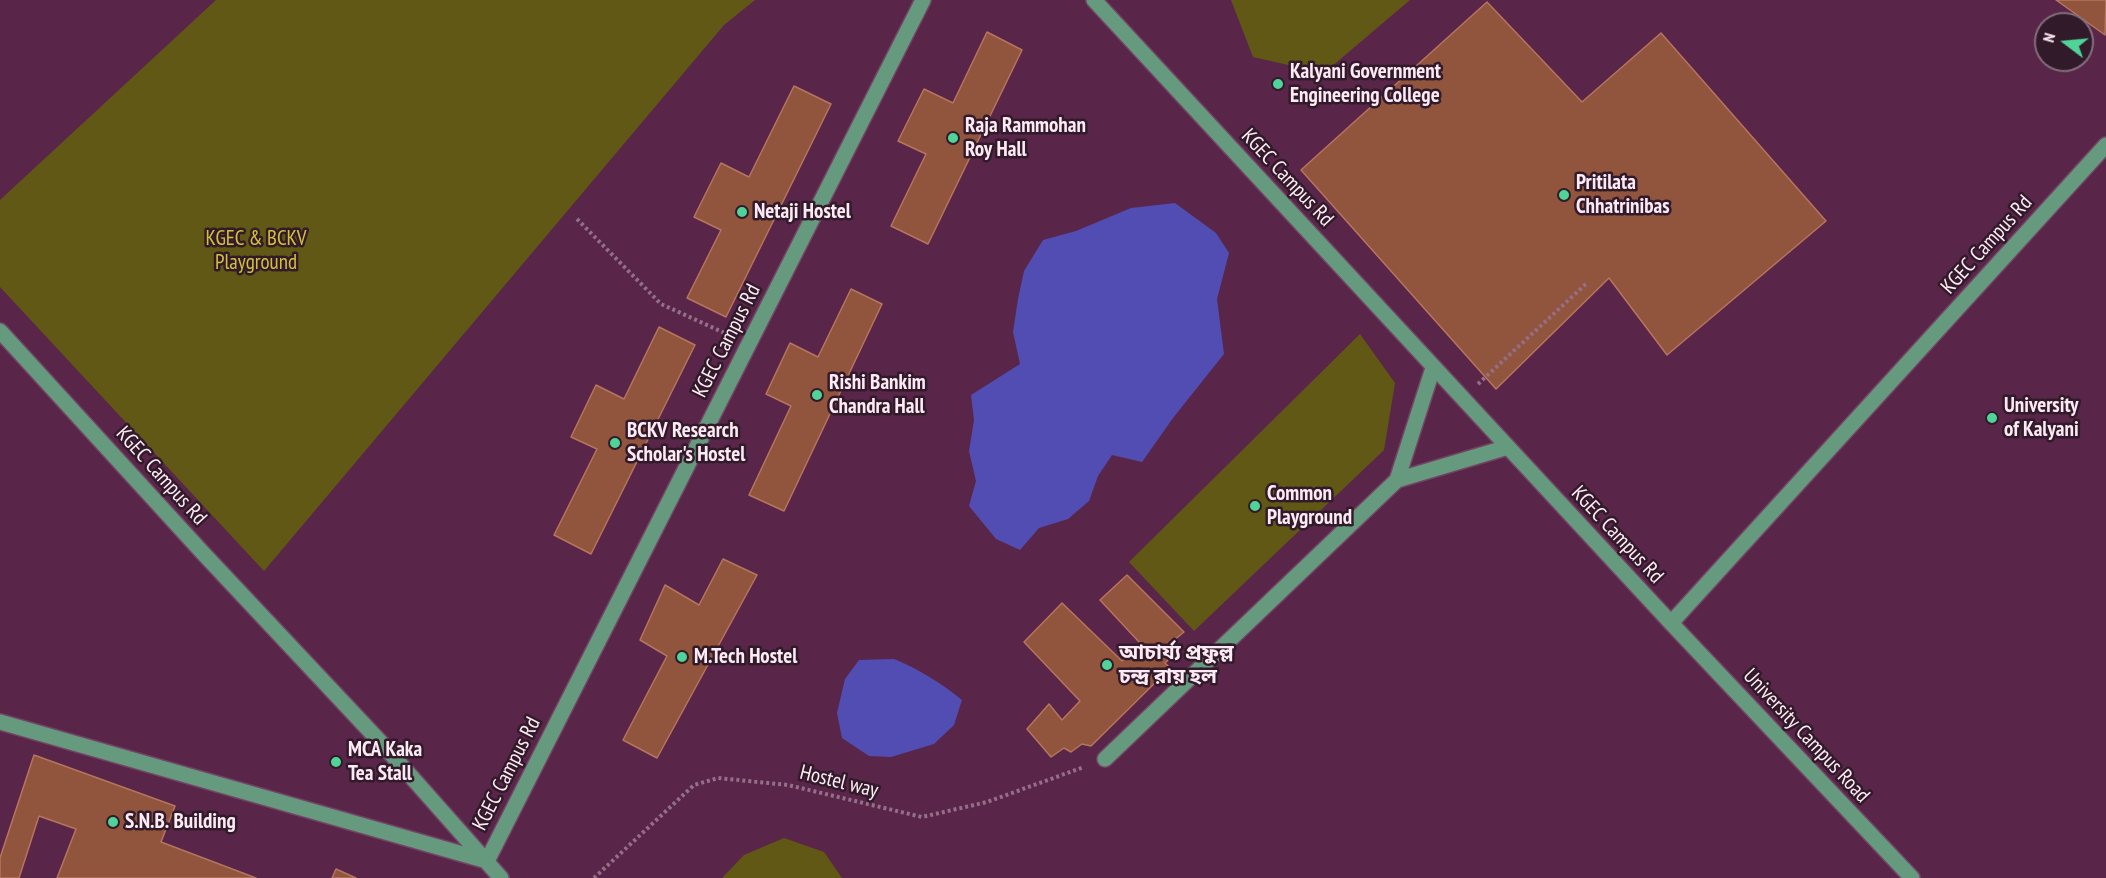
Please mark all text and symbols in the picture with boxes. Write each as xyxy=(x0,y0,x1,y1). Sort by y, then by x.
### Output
north arrow xyxy=(2034,12,2094,72)
text: N xyxy=(2038,31,2059,45)
place label: Kalyani Government Engineering College xyxy=(1290,59,1441,109)
marker: Kalyani Government Engineering College xyxy=(1271,77,1285,91)
place label: Raja Rammohan Roy Hall xyxy=(965,113,1086,163)
street label: KGEC Campus Rd xyxy=(1236,124,1338,232)
marker: Raja Rammohan Roy Hall xyxy=(946,131,960,145)
place label: Pritilata Chhatrinibas xyxy=(1576,170,1670,220)
marker: Pritilata Chhatrinibas xyxy=(1557,188,1571,202)
street label: KGEC Campus Rd xyxy=(1936,191,2038,299)
place label: Netaji Hostel xyxy=(754,199,851,225)
marker: Netaji Hostel xyxy=(735,205,749,219)
park label: KGEC & BCKV Playground xyxy=(206,226,306,276)
street label: KGEC Campus Rd xyxy=(688,280,766,402)
place label: Rishi Bankim Chandra Hall xyxy=(829,370,926,420)
marker: Rishi Bankim Chandra Hall xyxy=(810,388,824,402)
place label: University of Kalyani xyxy=(2004,393,2079,443)
marker: University of Kalyani xyxy=(1985,411,1999,425)
place label: BCKV Research Scholar's Hostel xyxy=(627,418,745,468)
street label: KGEC Campus Rd xyxy=(110,422,212,530)
marker: BCKV Research Scholar's Hostel xyxy=(608,436,622,450)
place label: Common Playground xyxy=(1267,481,1352,531)
street label: KGEC Campus Rd xyxy=(1566,481,1668,589)
marker: Common Playground xyxy=(1248,499,1262,513)
place label: আচার্য্য প্রফুল্ল চন্দ্র রায় হল xyxy=(1119,640,1234,690)
place label: M.Tech Hostel xyxy=(694,644,797,670)
marker: M.Tech Hostel xyxy=(675,650,689,664)
marker: আচার্য্য প্রফুল্ল চন্দ্র রায় হল xyxy=(1100,658,1114,672)
street label: University Campus Road xyxy=(1737,664,1875,808)
street label: KGEC Campus Rd xyxy=(468,713,546,835)
place label: MCA Kaka Tea Stall xyxy=(348,737,422,787)
marker: MCA Kaka Tea Stall xyxy=(329,755,343,769)
street label: Hostel way xyxy=(797,760,881,804)
place label: S.N.B. Building xyxy=(125,809,236,835)
marker: S.N.B. Building xyxy=(106,815,120,829)

